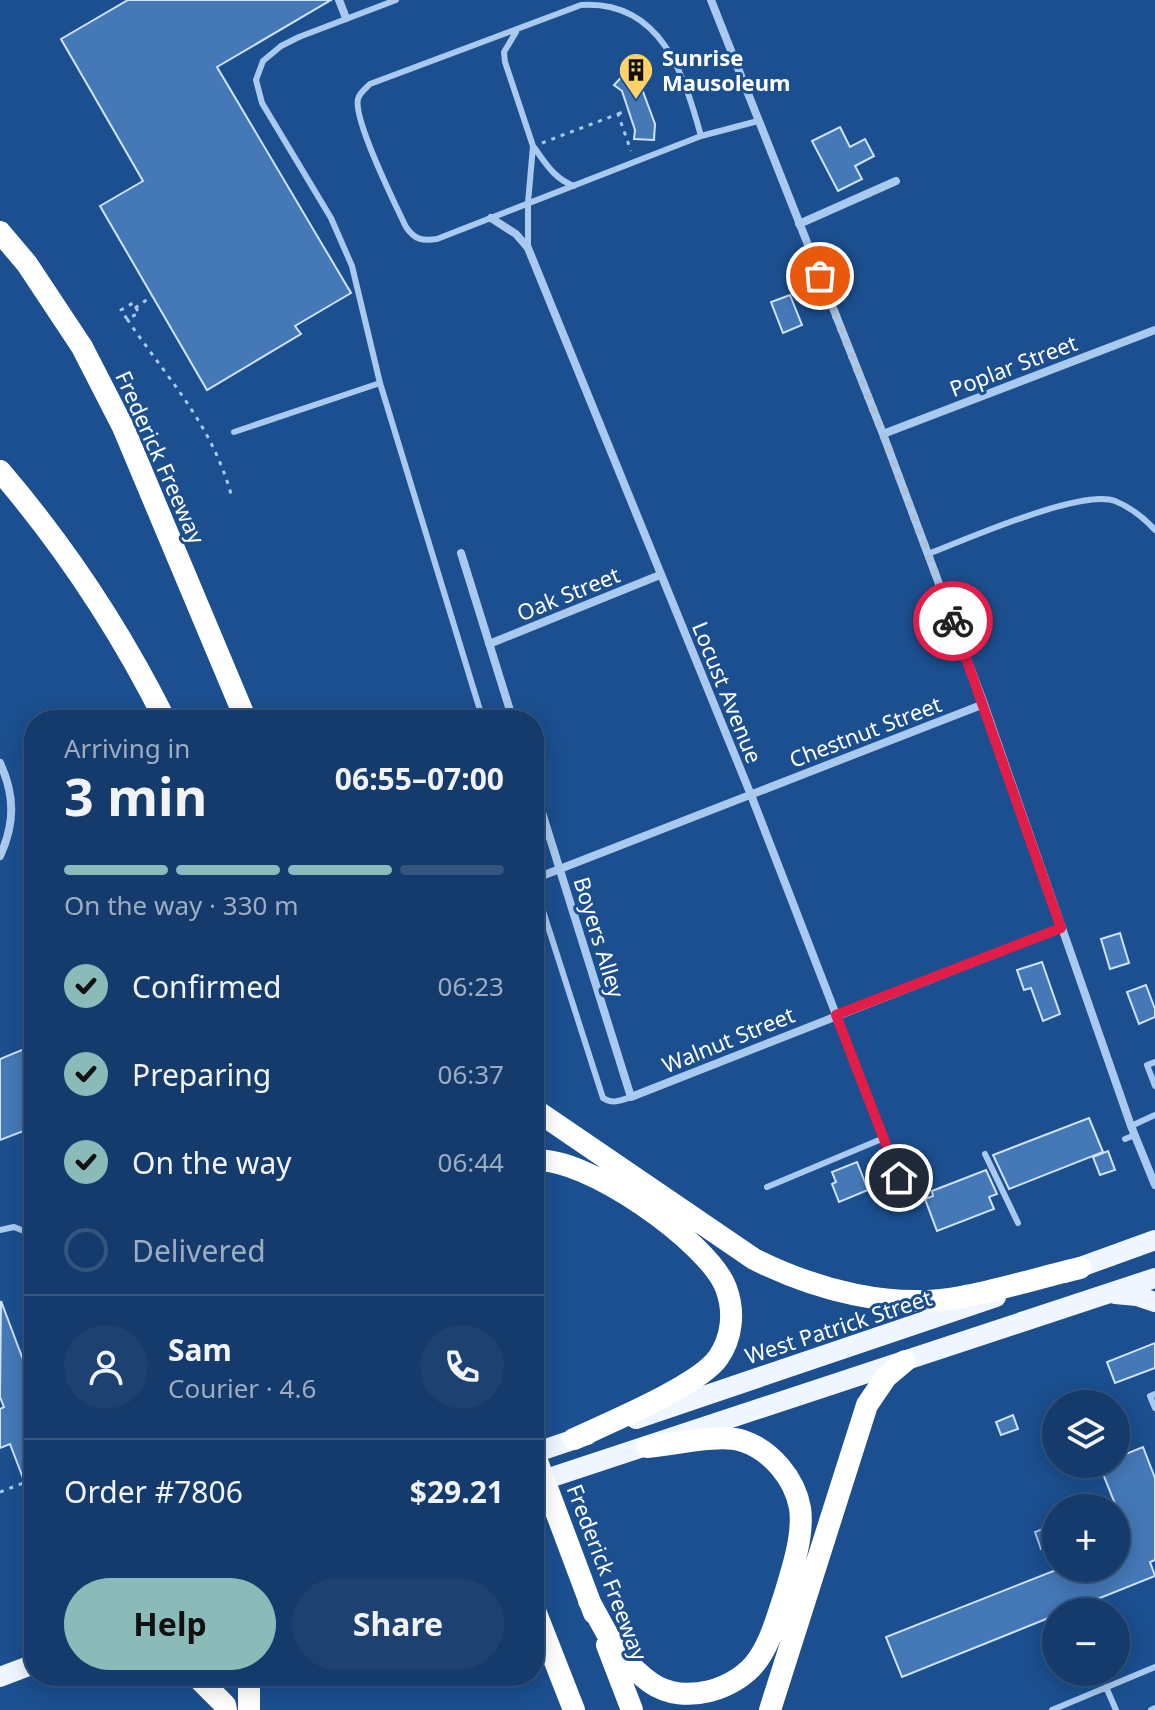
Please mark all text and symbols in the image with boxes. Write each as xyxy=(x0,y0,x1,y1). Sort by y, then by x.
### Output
place label: Sunrise Mausoleum xyxy=(662,42,790,97)
building icon: Sunrise Mausoleum xyxy=(617,51,655,101)
pin xyxy=(786,242,854,310)
icon: bag xyxy=(798,254,842,298)
street label: Poplar Street xyxy=(945,327,1081,403)
street label: Frederick Freeway xyxy=(109,366,213,549)
street label: Oak Street xyxy=(512,559,624,627)
courier xyxy=(913,581,993,661)
icon: bike xyxy=(931,599,975,643)
street label: Locust Avenue xyxy=(686,617,770,767)
street label: Chestnut Street xyxy=(785,688,945,774)
text: Arriving in xyxy=(64,730,190,766)
text: 06:55–07:00 xyxy=(335,758,504,799)
text: 3 min xyxy=(64,760,207,831)
street label: Boyers Alley xyxy=(567,873,633,1002)
text: On the way · 330 m xyxy=(64,887,298,923)
icon: check xyxy=(64,964,108,1008)
text: Confirmed xyxy=(132,966,282,1007)
text: 06:23 xyxy=(438,968,504,1004)
street label: Walnut Street xyxy=(657,999,799,1079)
icon: check xyxy=(64,1052,108,1096)
text: Preparing xyxy=(132,1054,271,1095)
text: 06:37 xyxy=(438,1056,504,1092)
icon: check xyxy=(64,1140,108,1184)
text: On the way xyxy=(132,1142,292,1183)
text: 06:44 xyxy=(438,1144,504,1180)
pin xyxy=(865,1144,933,1212)
icon: home xyxy=(877,1156,921,1200)
text: Delivered xyxy=(132,1230,266,1271)
street label: West Patrick Street xyxy=(741,1282,935,1370)
button: person xyxy=(64,1325,148,1409)
button: phone xyxy=(420,1325,504,1409)
text: Sam xyxy=(168,1329,232,1370)
text: Courier · 4.6 xyxy=(168,1370,316,1406)
map controls xyxy=(1042,1390,1130,1686)
button: layers xyxy=(1042,1390,1130,1478)
text: Order #7806 xyxy=(64,1471,243,1512)
text: $29.21 xyxy=(410,1471,504,1512)
street label: Frederick Freeway xyxy=(561,1480,656,1665)
button: + xyxy=(1042,1494,1130,1582)
button: Help xyxy=(64,1578,276,1670)
button: Share xyxy=(292,1578,504,1670)
button: − xyxy=(1042,1598,1130,1686)

